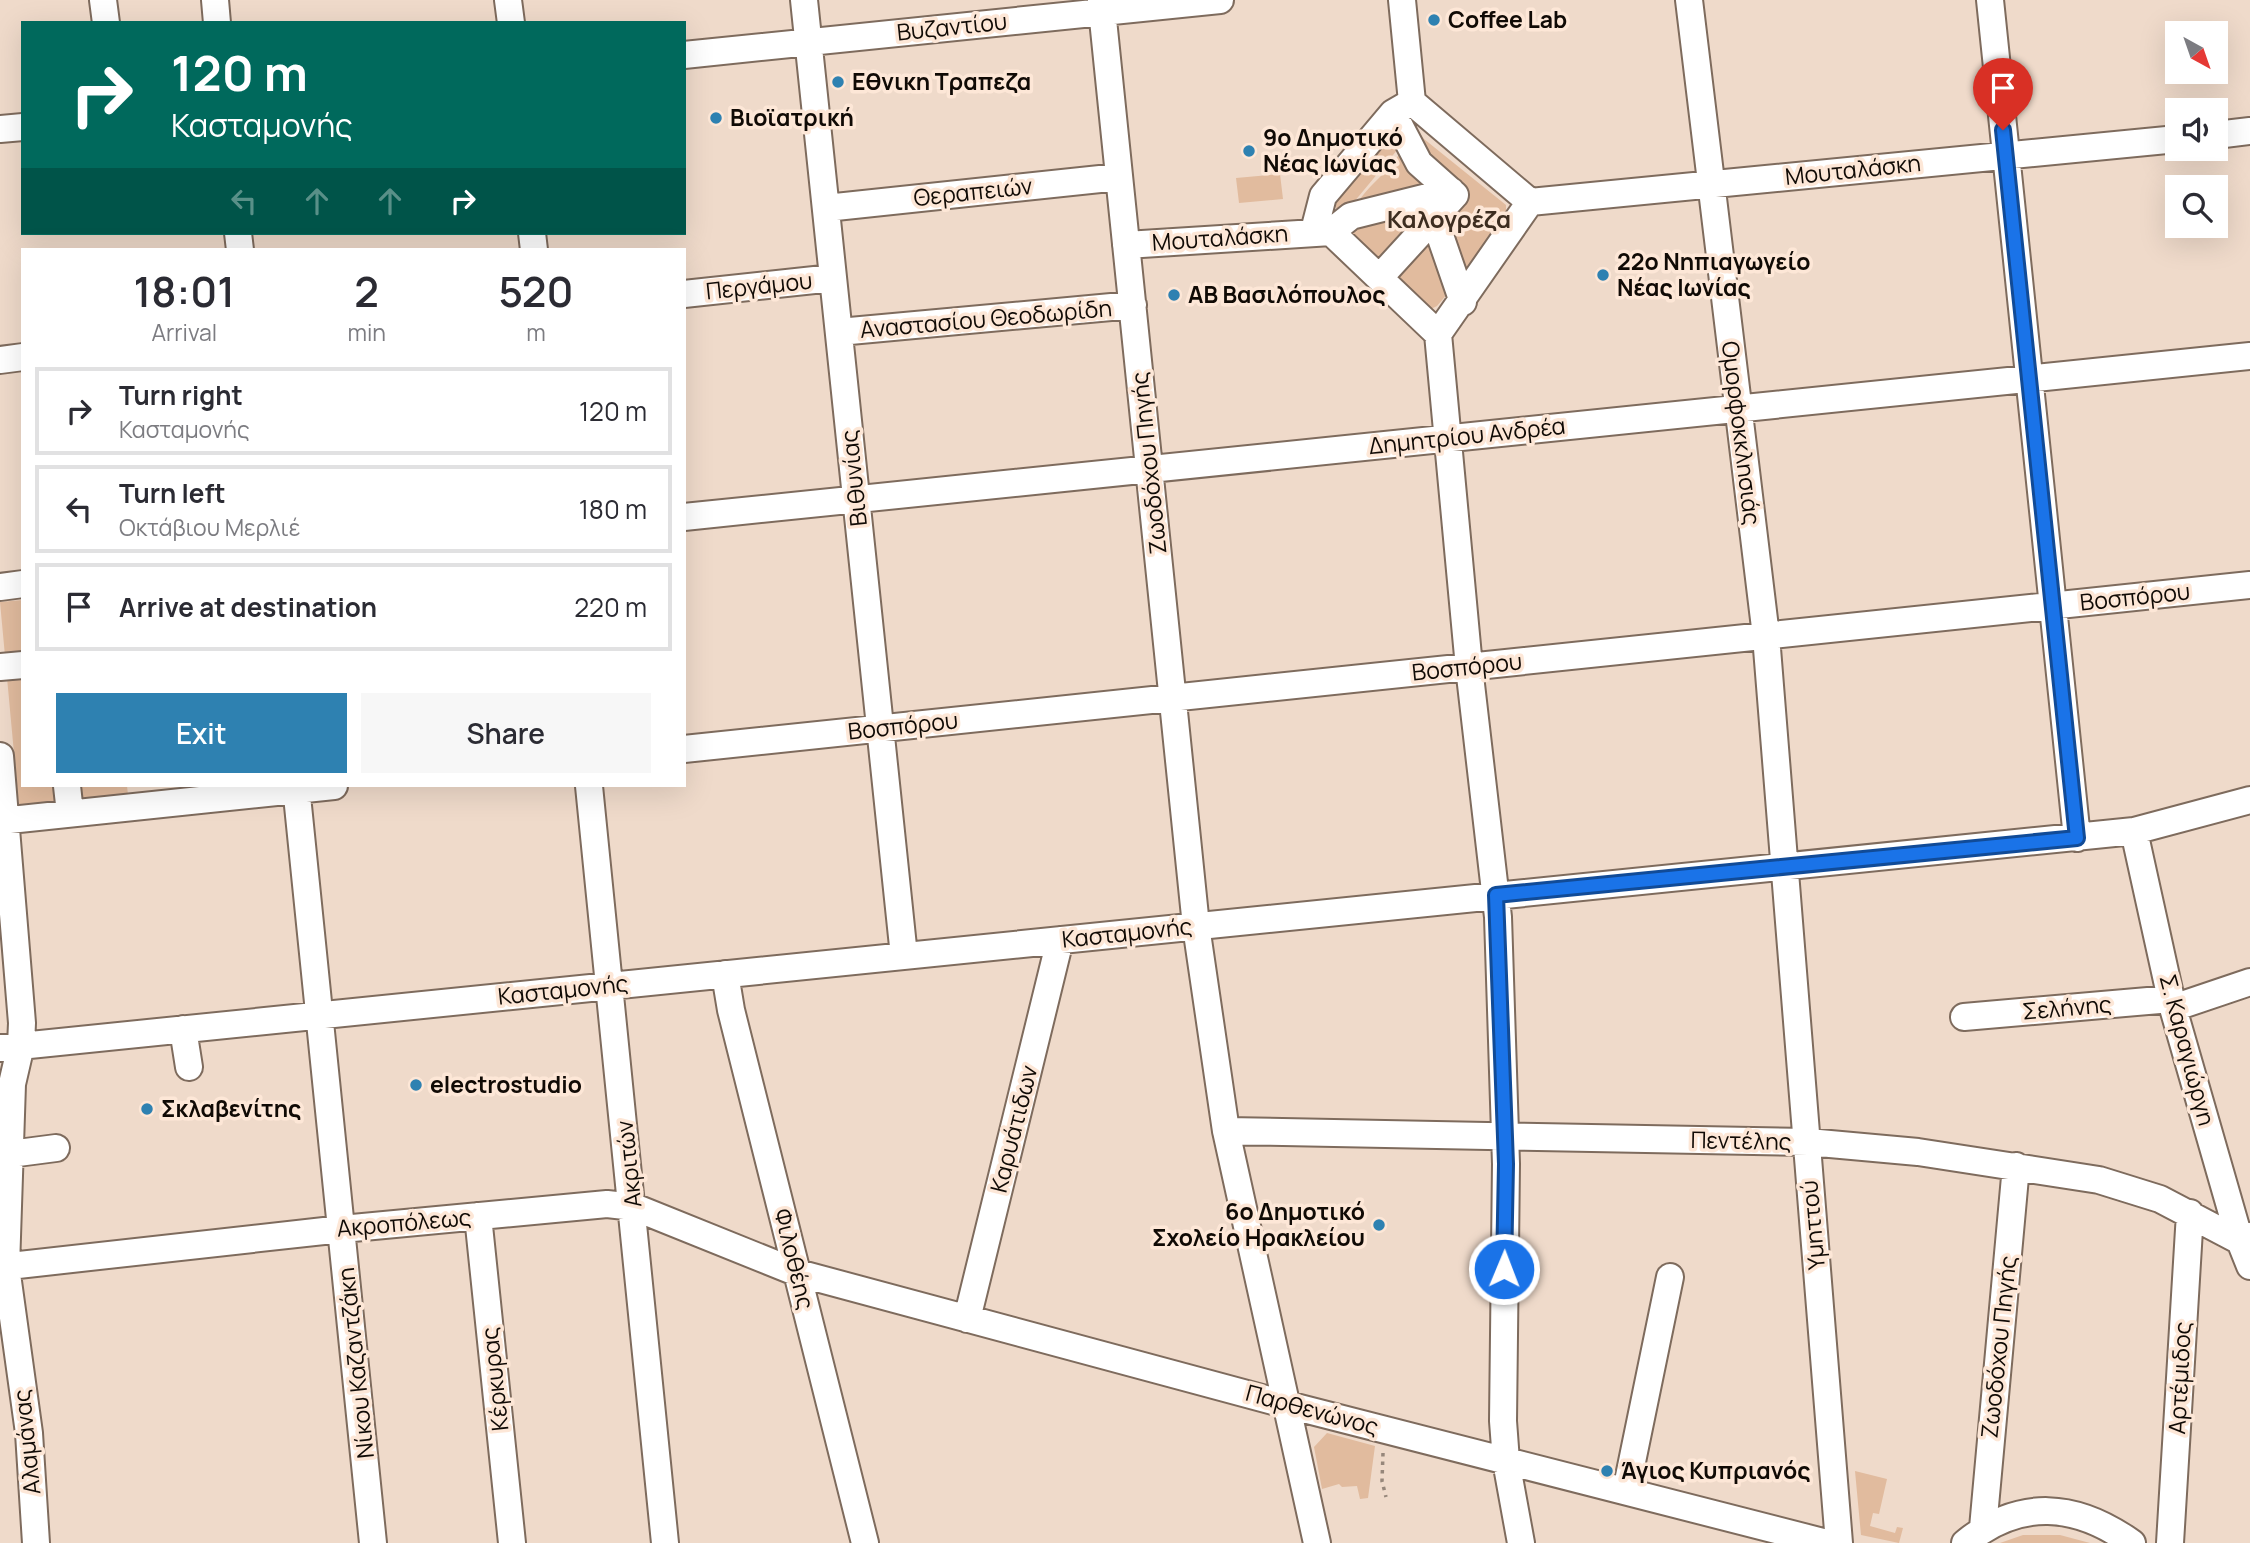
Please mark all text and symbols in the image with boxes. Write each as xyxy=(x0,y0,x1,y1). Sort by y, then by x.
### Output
place label: Coffee Lab xyxy=(1448,3,1567,35)
street label: Βυζαντίου xyxy=(895,4,1009,48)
marker: Coffee Lab xyxy=(1426,12,1442,28)
north arrow xyxy=(2165,21,2228,84)
map controls xyxy=(2165,21,2228,238)
text: 120 m xyxy=(171,39,308,106)
icon: right xyxy=(56,49,147,140)
pin xyxy=(1973,58,2033,130)
place label: Εθνικη Τραπεζα xyxy=(852,65,1031,97)
icon: arrive xyxy=(1984,69,2022,107)
marker: Εθνικη Τραπεζα xyxy=(830,74,846,90)
button: sound xyxy=(2165,98,2228,161)
place label: Βιοϊατρική xyxy=(730,101,854,133)
text: Κασταμονής xyxy=(171,103,353,147)
marker: Βιοϊατρική xyxy=(708,110,724,126)
place label: 9ο Δημοτικό Νέας Ιωνίας xyxy=(1263,121,1403,179)
marker: 9ο Δημοτικό Νέας Ιωνίας xyxy=(1241,143,1257,159)
street label: Μουταλάσκη xyxy=(1783,146,1922,192)
street label: Θεραπειών xyxy=(912,169,1034,213)
button: search xyxy=(2165,175,2228,238)
icon: left xyxy=(225,182,263,220)
icon: ahead xyxy=(298,182,336,220)
icon: ahead xyxy=(371,182,409,220)
icon: right xyxy=(444,182,482,220)
district label: Καλογρέζα xyxy=(1387,202,1511,235)
street label: Μουταλάσκη xyxy=(1151,216,1289,258)
place label: 22ο Νηπιαγωγείο Νέας Ιωνίας xyxy=(1617,245,1810,303)
text: 18:01 xyxy=(133,262,235,320)
text: 2 xyxy=(354,262,379,320)
text: 520 xyxy=(498,262,573,320)
street label: Περγάμου xyxy=(704,264,814,307)
marker: 22ο Νηπιαγωγείο Νέας Ιωνίας xyxy=(1595,267,1611,283)
place label: ΑΒ Βασιλόπουλος xyxy=(1188,278,1386,310)
marker: ΑΒ Βασιλόπουλος xyxy=(1166,287,1182,303)
street label: Αναστασίου Θεοδωρίδη xyxy=(859,291,1113,345)
text: Arrival xyxy=(151,316,217,348)
text: min xyxy=(347,316,386,348)
text: m xyxy=(526,316,546,348)
street label: Ομορφοκκλησιάς xyxy=(1715,339,1769,527)
street label: Ζωοδόχου Πηγής xyxy=(1123,370,1174,556)
text: Turn right xyxy=(119,377,243,413)
icon: right xyxy=(60,392,98,430)
text: 120 m xyxy=(579,393,647,429)
street label: Δημητρίου Ανδρέα xyxy=(1367,409,1567,461)
text: Κασταμονής xyxy=(119,413,250,445)
street label: Βιθυνίας xyxy=(832,428,874,528)
text: Turn left xyxy=(119,475,226,511)
icon: left xyxy=(60,490,98,528)
text: 180 m xyxy=(579,491,647,527)
text: Οκτάβιου Μερλιέ xyxy=(119,511,300,543)
street label: Βοσπόρου xyxy=(2078,574,2192,618)
icon: arrive xyxy=(60,588,98,626)
text: Arrive at destination xyxy=(119,589,377,625)
text: 220 m xyxy=(574,589,647,625)
street label: Βοσπόρου xyxy=(1410,644,1524,688)
button: Exit xyxy=(56,693,347,773)
button: Share xyxy=(361,693,651,773)
street label: Βοσπόρου xyxy=(846,703,960,747)
street label: Κασταμονής xyxy=(1060,909,1194,955)
street label: Κασταμονής xyxy=(496,966,630,1012)
street label: Σ. Καραγιώργη xyxy=(2152,970,2224,1129)
street label: Σελήνης xyxy=(2021,987,2113,1027)
street label: Καρυάτιδων xyxy=(982,1062,1044,1196)
place label: electrostudio xyxy=(430,1068,582,1100)
marker: electrostudio xyxy=(408,1077,424,1093)
place label: Σκλαβενίτης xyxy=(161,1092,301,1124)
marker: Σκλαβενίτης xyxy=(139,1101,155,1117)
street label: Ακριτών xyxy=(607,1119,648,1209)
street label: Πεντέλης xyxy=(1690,1123,1792,1157)
street label: Υμηττού xyxy=(1792,1179,1832,1271)
place label: 6ο Δημοτικό Σχολείο Ηρακλείου xyxy=(1152,1195,1365,1253)
street label: Ακροπόλεως xyxy=(335,1200,473,1244)
street label: Φιλοθέης xyxy=(767,1205,823,1312)
marker: 6ο Δημοτικό Σχολείο Ηρακλείου xyxy=(1371,1217,1387,1233)
position arrow xyxy=(1467,1232,1541,1306)
street label: Ζωοδόχου Πηγής xyxy=(1973,1254,2024,1440)
street label: Νίκου Καζαντζάκη xyxy=(329,1266,381,1460)
street label: Αρτέμιδος xyxy=(2160,1321,2198,1435)
street label: Κέρκυρας xyxy=(473,1326,515,1433)
street label: Παρθενώνος xyxy=(1242,1376,1382,1442)
street label: Αλαμάνας xyxy=(5,1388,47,1496)
place label: Άγιος Κυπριανός xyxy=(1621,1454,1810,1486)
marker: Άγιος Κυπριανός xyxy=(1599,1463,1615,1479)

